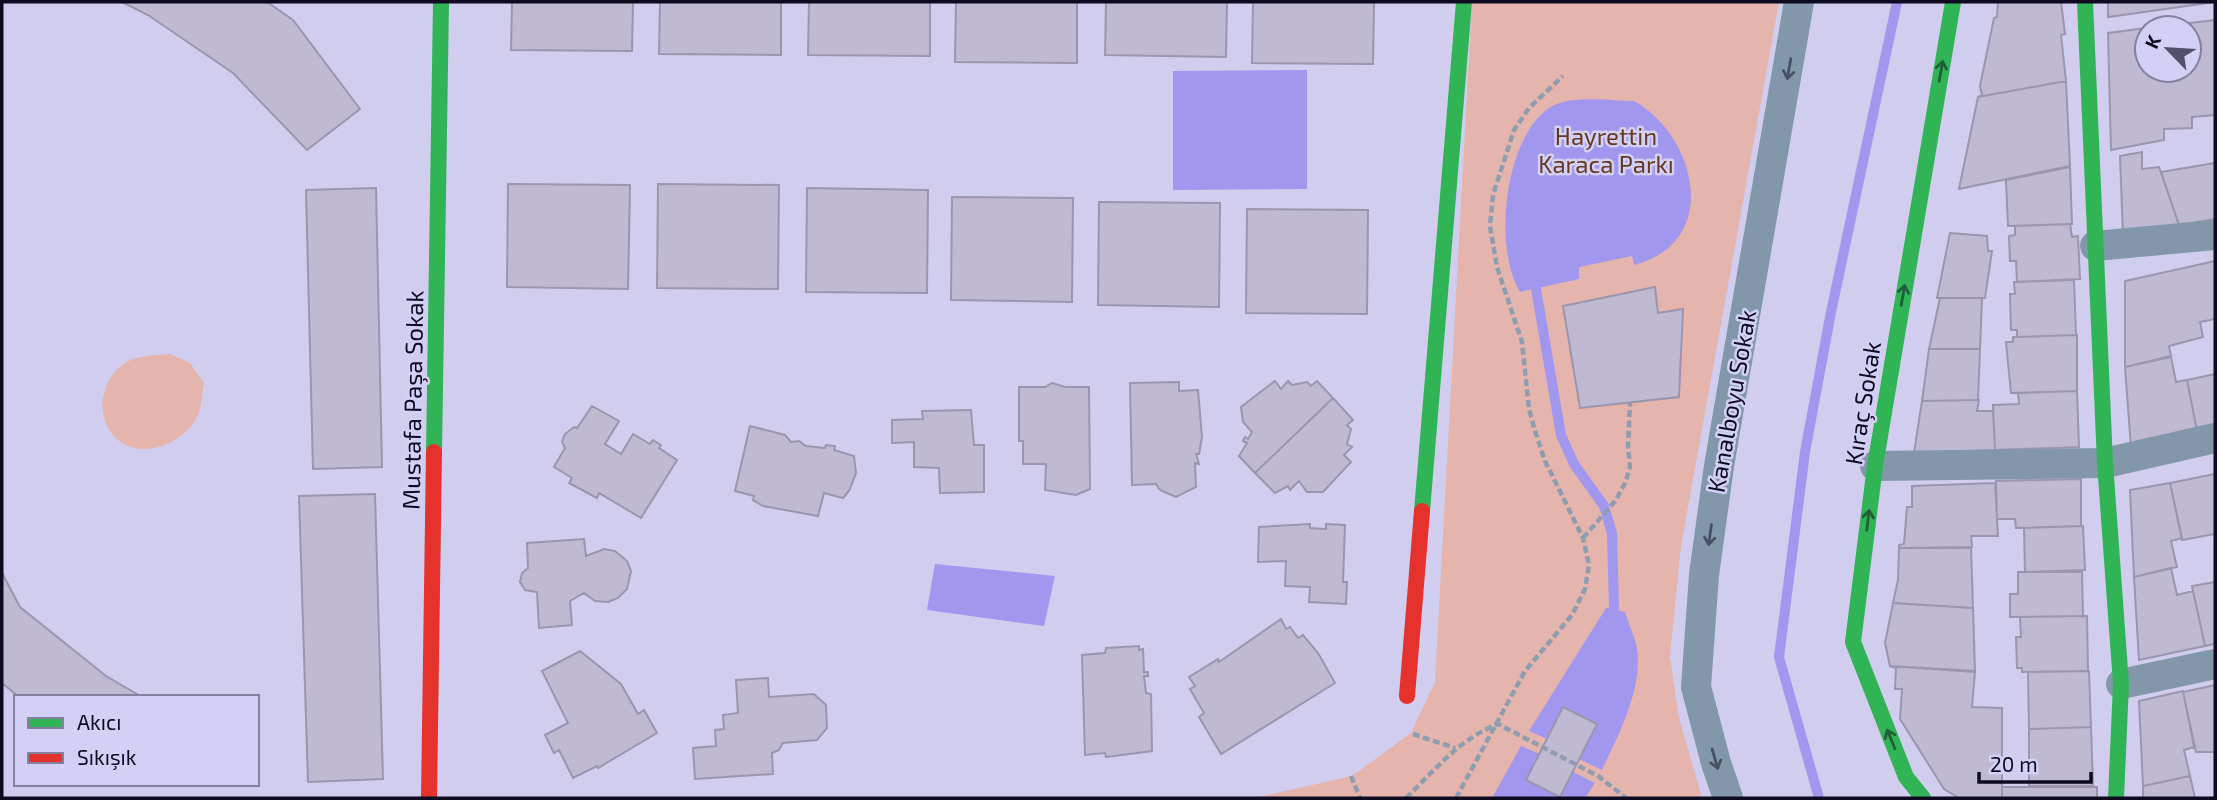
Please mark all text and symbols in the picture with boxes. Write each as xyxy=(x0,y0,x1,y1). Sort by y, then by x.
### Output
north arrow xyxy=(2133,14,2203,84)
text: K xyxy=(2139,31,2165,52)
one-way arrow xyxy=(1782,57,1795,80)
one-way arrow xyxy=(1935,60,1948,83)
park label: Hayrettin Karaca Parkı xyxy=(1538,121,1674,178)
one-way arrow xyxy=(1897,284,1910,307)
street label: Mustafa Paşa Sokak xyxy=(396,290,429,510)
street label: Kanalboyu Sokak xyxy=(1701,307,1761,495)
street label: Kıraç Sokak xyxy=(1838,339,1887,467)
one-way arrow xyxy=(1861,509,1874,532)
one-way arrow xyxy=(1703,523,1716,546)
legend xyxy=(14,695,259,786)
text: Akıcı xyxy=(77,709,121,734)
one-way arrow xyxy=(1884,729,1897,751)
scale bar xyxy=(1979,740,2091,784)
text: Sıkışık xyxy=(77,744,137,771)
one-way arrow xyxy=(1709,748,1722,770)
text: 20 m xyxy=(1990,751,2038,776)

